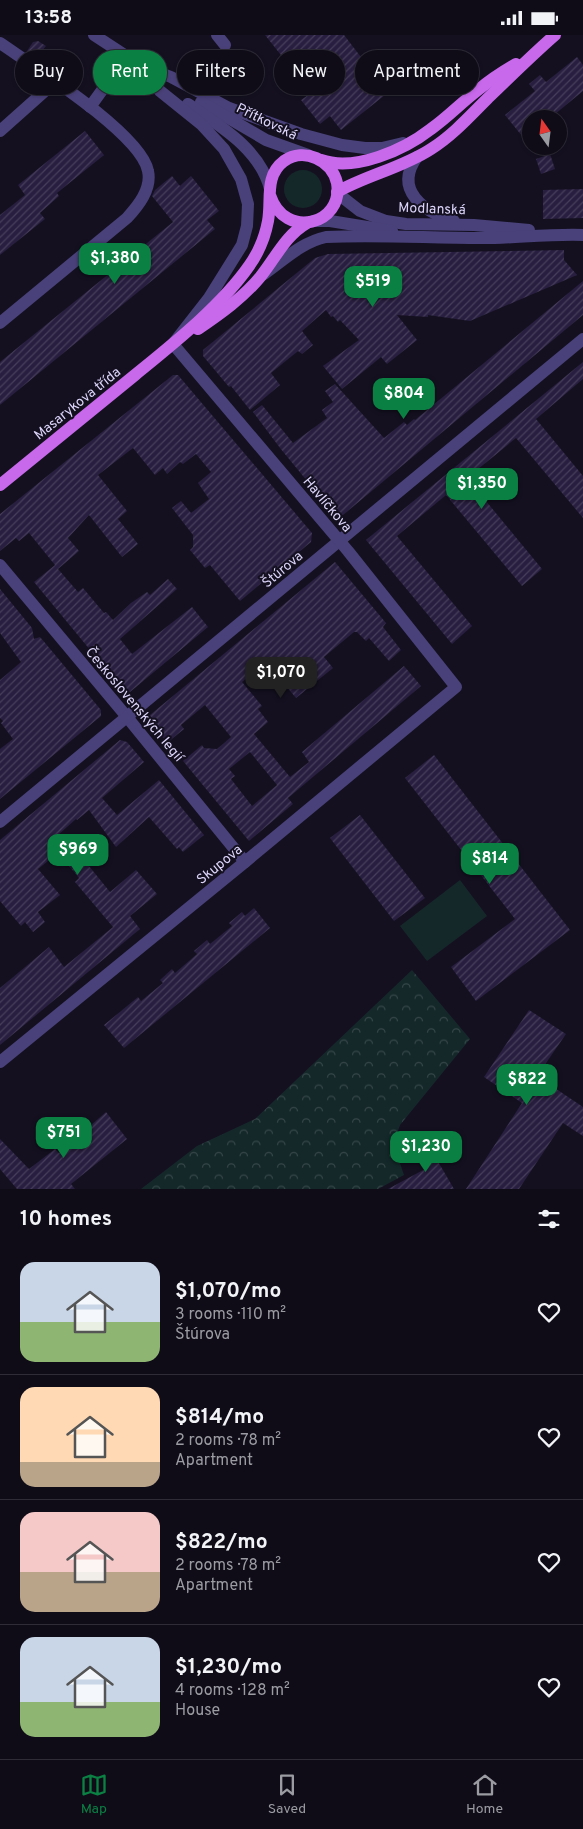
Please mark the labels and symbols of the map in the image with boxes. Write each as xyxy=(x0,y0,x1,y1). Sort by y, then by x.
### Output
street label: Přítkovská xyxy=(233,100,300,144)
north arrow xyxy=(522,110,568,155)
street label: Modlanská xyxy=(398,200,466,219)
pin: $1,380 xyxy=(74,243,156,285)
pin: $519 xyxy=(343,265,403,308)
street label: Masarykova třída xyxy=(31,364,125,444)
pin: $804 xyxy=(374,377,434,420)
pin: $1,350 xyxy=(441,467,523,510)
street label: Havlíčkova xyxy=(299,474,355,536)
street label: Štúrova xyxy=(258,547,307,592)
street label: Československých legií xyxy=(81,644,188,767)
pin: $1,070 xyxy=(240,657,322,699)
pin: $969 xyxy=(48,833,108,876)
street label: Skupova xyxy=(194,842,246,889)
pin: $814 xyxy=(460,843,520,885)
pin: $822 xyxy=(497,1063,557,1106)
pin: $751 xyxy=(34,1117,94,1159)
pin: $1,230 xyxy=(385,1131,467,1173)

